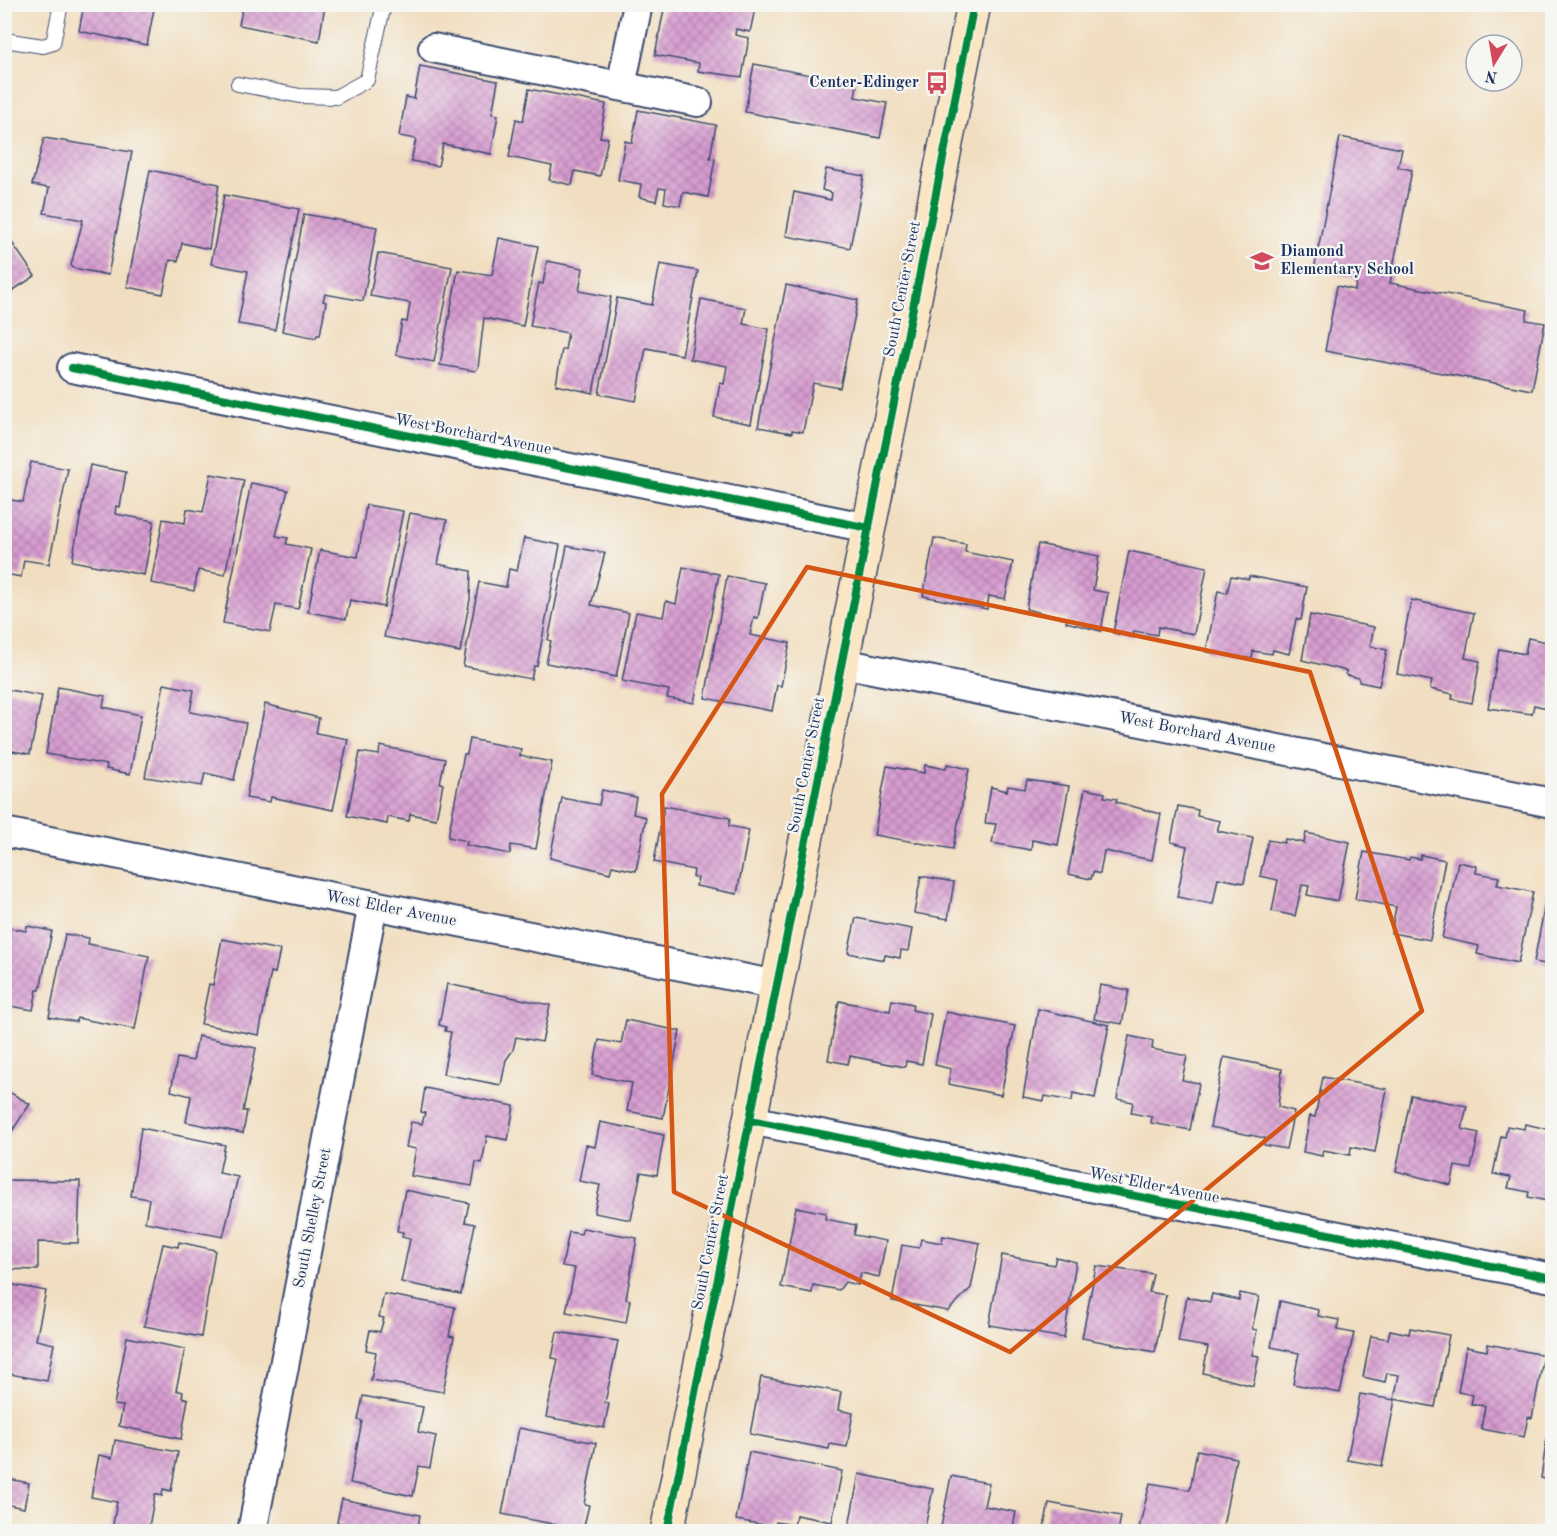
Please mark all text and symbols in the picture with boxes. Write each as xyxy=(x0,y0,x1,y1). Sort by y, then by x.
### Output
north arrow xyxy=(1464,33,1524,93)
text: N xyxy=(1483,67,1499,85)
bus stop icon: Center-Edinger xyxy=(924,70,950,96)
place label: Center-Edinger xyxy=(809,75,919,91)
street label: South Center Street xyxy=(882,219,924,358)
place label: Diamond Elementary School xyxy=(1280,244,1414,278)
school or university icon: Diamond Elementary School xyxy=(1249,248,1275,274)
street label: West Borchard Avenue xyxy=(393,412,553,458)
street label: South Center Street xyxy=(786,695,828,834)
street label: West Borchard Avenue xyxy=(1117,710,1277,756)
street label: West Elder Avenue xyxy=(324,888,458,930)
street label: South Shelley Street xyxy=(292,1146,335,1289)
street label: West Elder Avenue xyxy=(1087,1165,1221,1207)
street label: South Center Street xyxy=(690,1172,732,1311)

